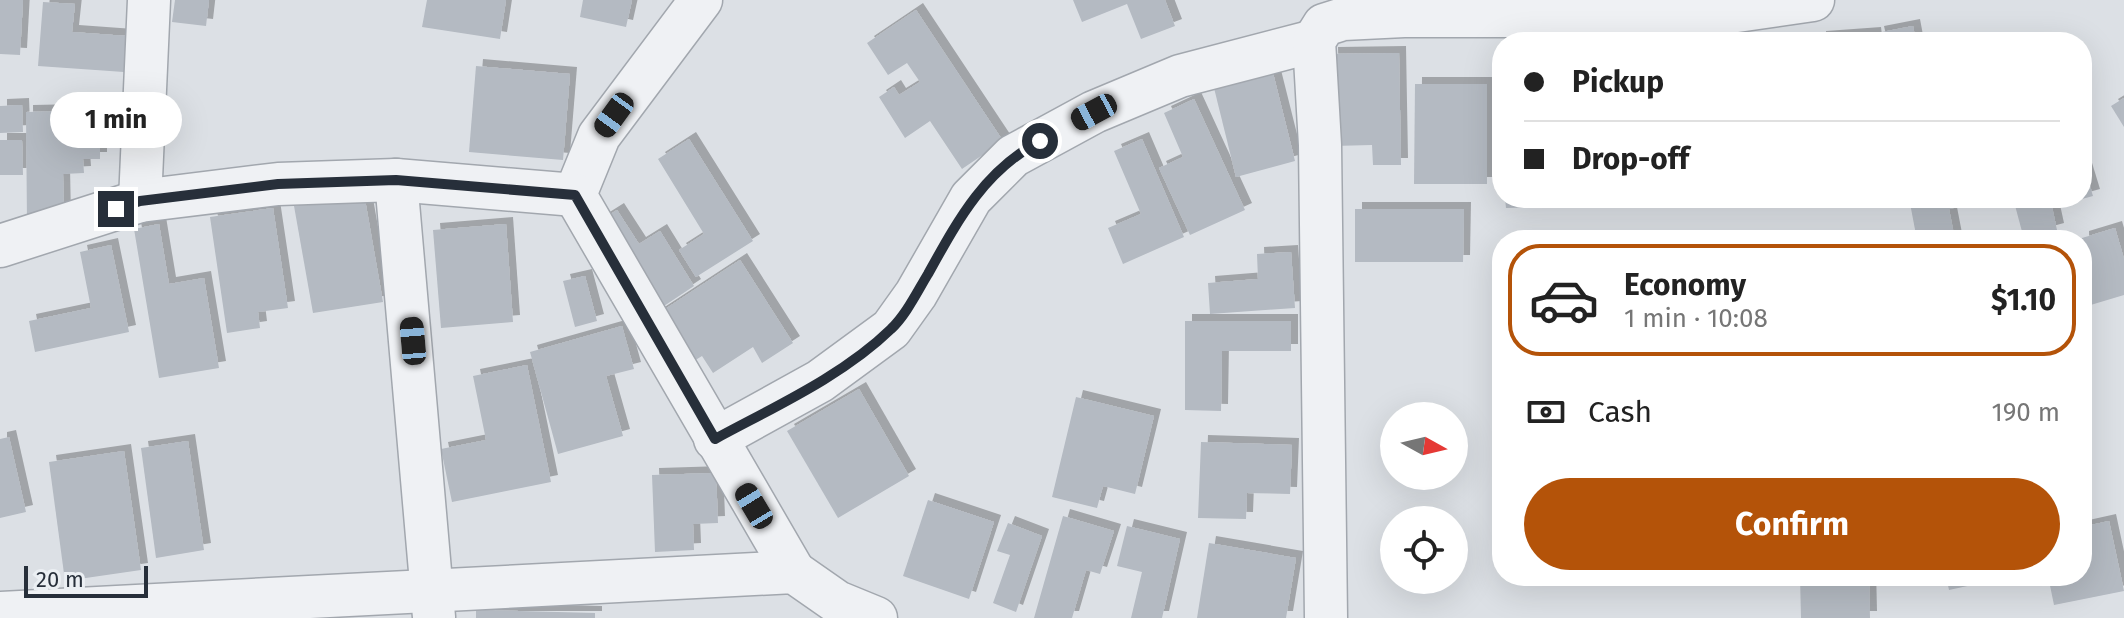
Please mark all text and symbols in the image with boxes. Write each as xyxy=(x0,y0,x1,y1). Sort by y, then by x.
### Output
text: Pickup xyxy=(1572,64,1664,100)
car xyxy=(590,89,638,141)
car xyxy=(1067,90,1121,134)
callout: 1 min xyxy=(50,93,182,149)
text: 1 min xyxy=(85,104,147,135)
route start xyxy=(1022,123,1058,159)
text: Drop-off xyxy=(1572,141,1689,177)
route end xyxy=(98,191,134,227)
icon: car xyxy=(1528,264,1600,336)
text: Economy xyxy=(1624,267,1746,303)
text: $1.10 xyxy=(1991,282,2056,318)
text: 1 min · 10:08 xyxy=(1624,303,1768,334)
car xyxy=(399,316,427,366)
icon: cash xyxy=(1524,390,1568,434)
text: Cash xyxy=(1588,394,1652,430)
text: 190 m xyxy=(1991,397,2060,428)
north arrow xyxy=(1380,402,1468,490)
map controls xyxy=(1380,402,1468,594)
button: Confirm xyxy=(1524,478,2060,570)
car xyxy=(731,479,777,533)
button: locate xyxy=(1380,506,1468,594)
scale bar xyxy=(24,562,148,598)
text: 20 m xyxy=(36,566,84,593)

